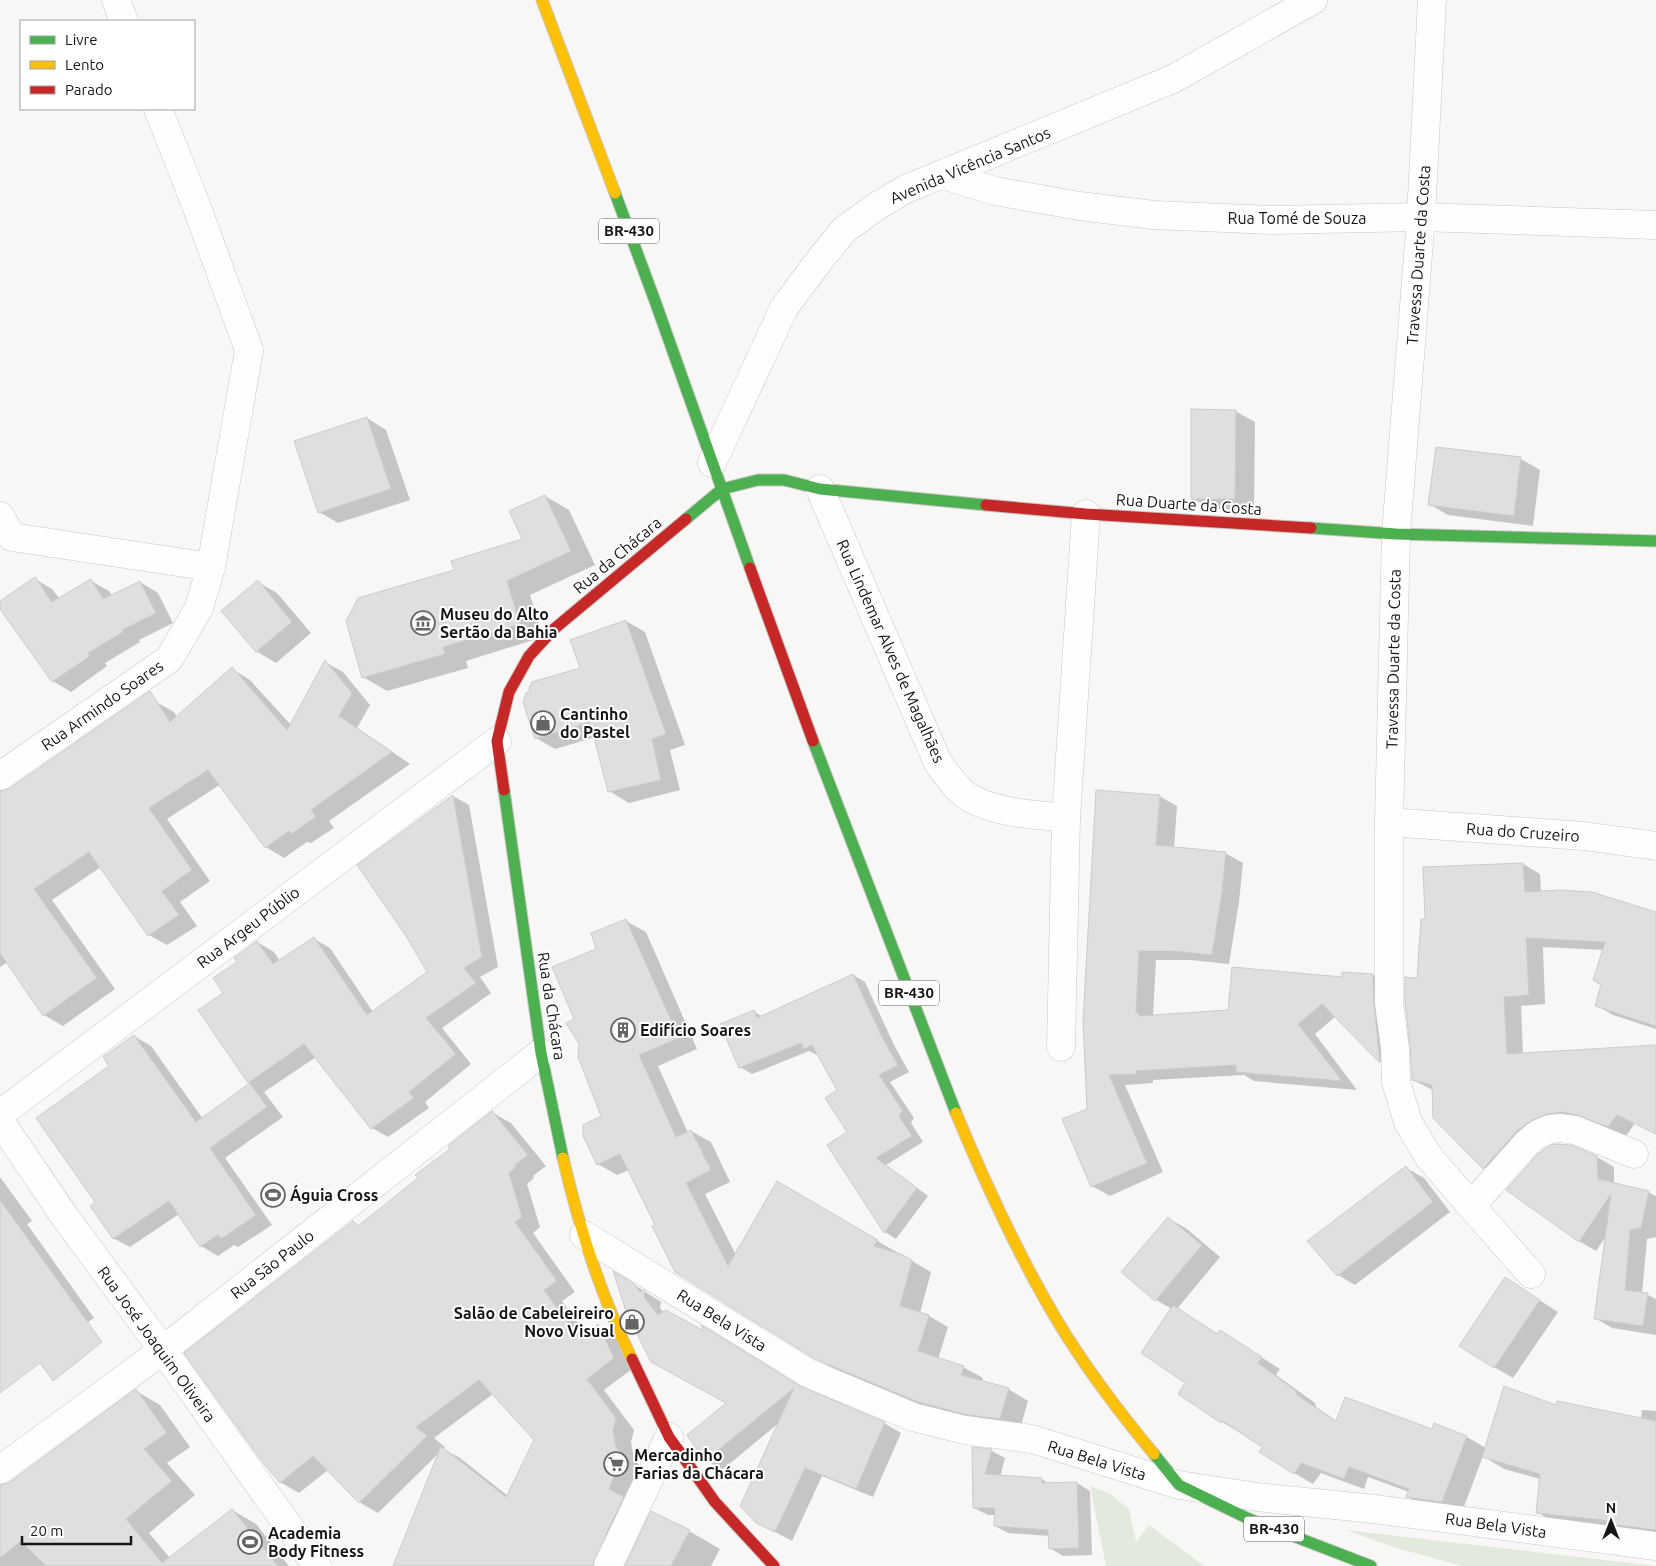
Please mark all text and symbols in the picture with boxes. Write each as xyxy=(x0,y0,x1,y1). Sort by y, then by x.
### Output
legend xyxy=(20,20,195,110)
text: Livre xyxy=(65,31,98,48)
text: Lento xyxy=(65,56,104,73)
text: Parado xyxy=(65,81,112,98)
street label: Avenida Vicência Santos xyxy=(887,123,1053,207)
street label: Travessa Duarte da Costa xyxy=(1403,164,1433,346)
street label: Rua Tomé de Souza xyxy=(1227,209,1367,227)
road number: BR-430 xyxy=(599,218,659,244)
street label: Rua Duarte da Costa xyxy=(1115,490,1263,518)
street label: Rua da Chácara xyxy=(569,513,665,597)
street label: Rua Lindemar Alves de Magalhães xyxy=(833,537,949,766)
street label: Travessa Duarte da Costa xyxy=(1382,569,1404,749)
place label: Museu do Alto Sertão da Bahia xyxy=(440,605,558,641)
museum icon: Museu do Alto Sertão da Bahia xyxy=(410,610,436,636)
street label: Rua Armindo Soares xyxy=(38,656,166,754)
place label: Cantinho do Pastel xyxy=(560,705,630,741)
shop icon: Cantinho do Pastel xyxy=(530,710,556,736)
street label: Rua do Cruzeiro xyxy=(1466,819,1580,845)
street label: Rua Argeu Públio xyxy=(193,883,303,971)
street label: Rua da Chácara xyxy=(535,951,569,1061)
road number: BR-430 xyxy=(879,980,939,1006)
building icon: Edifício Soares xyxy=(610,1017,636,1043)
place label: Edifício Soares xyxy=(640,1021,751,1039)
sports icon: Águia Cross xyxy=(260,1182,286,1208)
place label: Águia Cross xyxy=(290,1184,378,1204)
street label: Rua São Paulo xyxy=(227,1226,317,1302)
street label: Rua José Joaquim Oliveira xyxy=(94,1263,220,1425)
street label: Rua Bela Vista xyxy=(674,1285,770,1355)
place label: Salão de Cabeleireiro Novo Visual xyxy=(454,1304,614,1340)
shop icon: Salão de Cabeleireiro Novo Visual xyxy=(619,1309,645,1335)
street label: Rua Bela Vista xyxy=(1046,1436,1148,1484)
place label: Mercadinho Farias da Chácara xyxy=(634,1446,764,1482)
supermarket icon: Mercadinho Farias da Chácara xyxy=(603,1451,629,1477)
north arrow xyxy=(1586,1496,1636,1546)
text: N xyxy=(1606,1500,1616,1516)
street label: Rua Bela Vista xyxy=(1444,1509,1548,1541)
scale bar xyxy=(22,1514,131,1546)
road number: BR-430 xyxy=(1244,1516,1304,1542)
text: 20 m xyxy=(30,1522,63,1539)
place label: Academia Body Fitness xyxy=(268,1524,364,1560)
sports icon: Academia Body Fitness xyxy=(237,1529,263,1555)

